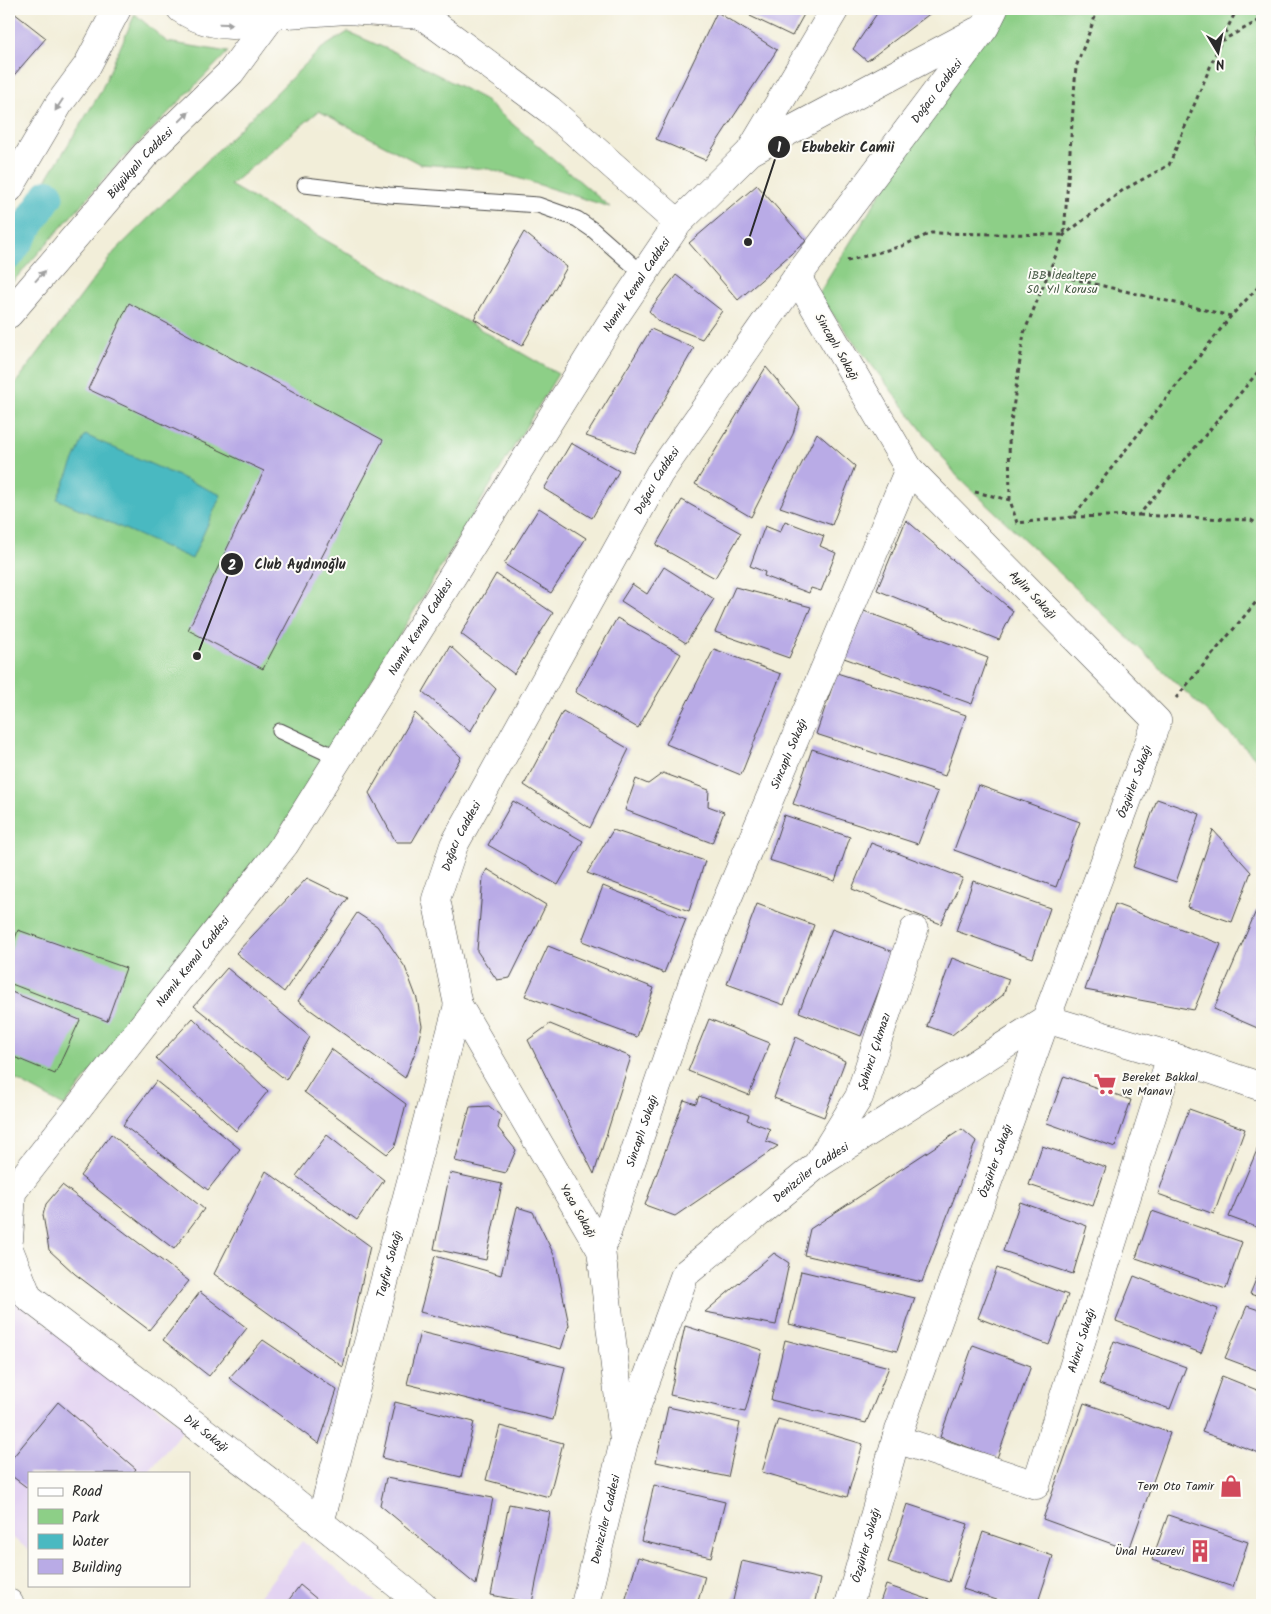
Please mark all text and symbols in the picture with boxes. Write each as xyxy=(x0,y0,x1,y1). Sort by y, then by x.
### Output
one-way arrow xyxy=(218,21,234,29)
north arrow xyxy=(1194,28,1244,78)
text: N xyxy=(1214,52,1226,75)
street label: Doğacı Caddesi xyxy=(907,55,968,128)
one-way arrow xyxy=(54,99,63,112)
one-way arrow xyxy=(178,111,190,123)
street label: Büyükyalı Caddesi xyxy=(103,123,179,203)
callout: Ebubekir Camii xyxy=(766,132,904,161)
text: 1 xyxy=(777,136,782,160)
text: Ebubekir Camii xyxy=(802,137,895,159)
street label: Namık Kemal Caddesi xyxy=(598,233,676,336)
park label: İBB İdealtepe 50. Yıl Korusu xyxy=(1026,266,1098,299)
one-way arrow xyxy=(34,269,45,282)
street label: Sincaplı Sokağı xyxy=(810,310,864,384)
street label: Doğacı Caddesi xyxy=(629,443,686,518)
callout: Club Aydınoğlu xyxy=(220,550,356,579)
text: 2 xyxy=(228,554,237,578)
text: Club Aydınoğlu xyxy=(254,554,346,576)
street label: Aylin Sokağı xyxy=(1004,567,1061,624)
street label: Namık Kemal Caddesi xyxy=(384,575,459,679)
street label: Sincaplı Sokağı xyxy=(766,716,813,792)
street label: Özgürler Sokağı xyxy=(1113,742,1157,821)
street label: Doğacı Caddesi xyxy=(437,797,487,874)
street label: Namık Kemal Caddesi xyxy=(152,912,235,1011)
street label: Şahinci Çıkmazı xyxy=(853,1010,896,1093)
place label: Bereket Bakkal ve Manavı xyxy=(1122,1068,1198,1101)
supermarket icon: Bereket Bakkal ve Manavı xyxy=(1092,1071,1118,1097)
street label: Sincaplı Sokağı xyxy=(621,1092,664,1170)
street label: Özgürler Sokağı xyxy=(974,1121,1018,1200)
street label: Denizciler Caddesi xyxy=(769,1137,854,1208)
street label: Yasa Sokağı xyxy=(554,1181,601,1242)
street label: Tayfur Sokağı xyxy=(371,1229,407,1300)
street label: Akinci Sokağı xyxy=(1063,1306,1101,1375)
street label: Dik Sokağı xyxy=(179,1410,233,1457)
legend xyxy=(28,1472,190,1586)
street label: Denizciler Caddesi xyxy=(586,1472,626,1566)
shop icon: Tem Oto Tamir xyxy=(1218,1473,1244,1499)
place label: Tem Oto Tamir xyxy=(1137,1477,1215,1496)
text: Road xyxy=(72,1480,103,1504)
text: Park xyxy=(72,1506,100,1530)
street label: Özgürler Sokağı xyxy=(847,1506,886,1585)
text: Water xyxy=(72,1530,109,1554)
building icon: Ünal Huzurevi xyxy=(1187,1538,1213,1564)
place label: Ünal Huzurevi xyxy=(1115,1542,1185,1561)
text: Building xyxy=(72,1556,122,1580)

